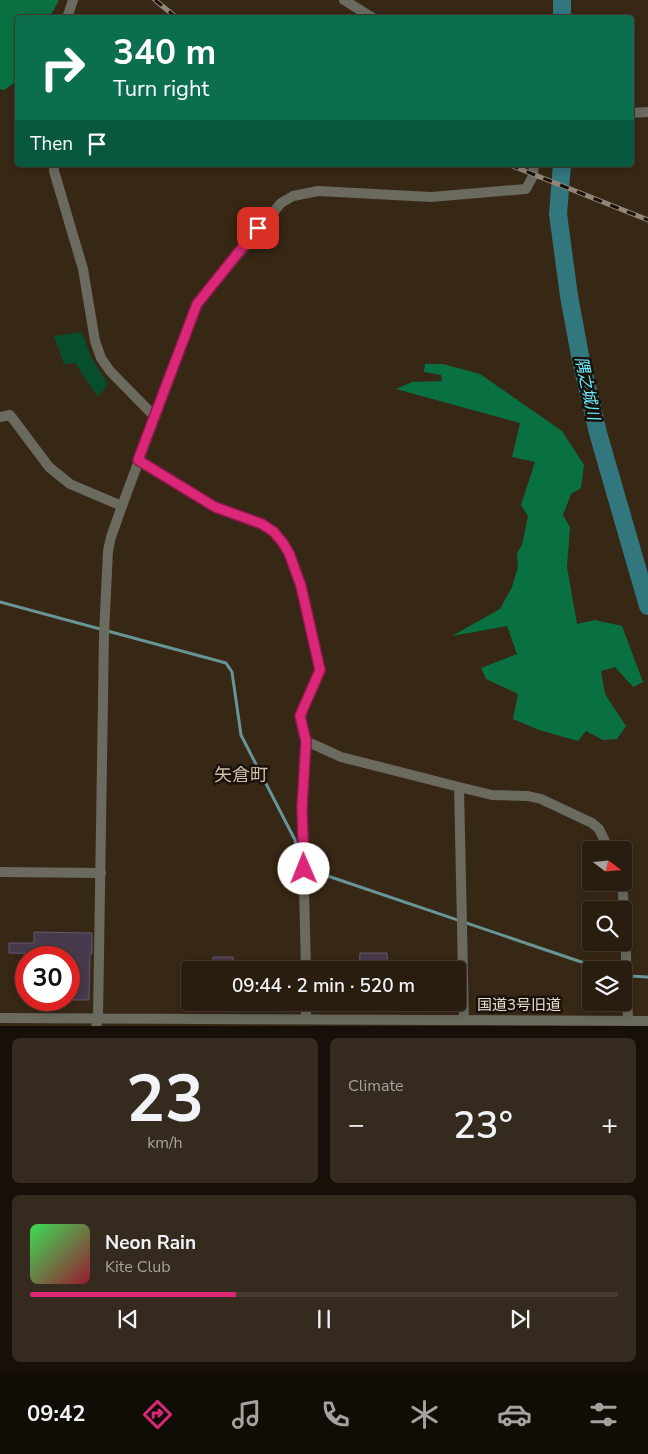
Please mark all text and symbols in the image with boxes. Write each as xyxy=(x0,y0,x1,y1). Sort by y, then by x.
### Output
text: 340 m xyxy=(113,29,216,76)
icon: right xyxy=(30,35,95,100)
text: Turn right xyxy=(113,74,209,104)
icon: arrive xyxy=(83,130,111,158)
text: Then xyxy=(30,131,73,157)
pin xyxy=(237,207,279,249)
icon: arrive xyxy=(244,214,272,242)
water label: 隅之城川 xyxy=(570,355,605,424)
district label: 矢倉町 xyxy=(214,763,268,787)
north arrow xyxy=(582,841,632,891)
map controls xyxy=(582,841,632,1011)
position arrow xyxy=(277,842,329,894)
button: search xyxy=(582,901,632,951)
speed limit sign: 30 xyxy=(15,946,80,1011)
button: layers xyxy=(582,961,632,1011)
text: 09:44 · 2 min · 520 m xyxy=(232,973,415,999)
street label: 国道3号旧道 xyxy=(477,995,561,1015)
text: 23 xyxy=(126,1055,204,1144)
text: Climate xyxy=(348,1075,403,1097)
text: 23° xyxy=(453,1100,513,1151)
text: − xyxy=(348,1106,365,1144)
text: + xyxy=(601,1106,618,1144)
text: km/h xyxy=(147,1132,183,1154)
text: Neon Rain xyxy=(105,1230,196,1256)
text: Kite Club xyxy=(105,1256,171,1278)
icon: previous xyxy=(114,1305,142,1333)
icon: pause xyxy=(310,1305,338,1333)
icon: next xyxy=(506,1305,534,1333)
icon: directions xyxy=(140,1397,175,1432)
icon: music xyxy=(229,1397,264,1432)
icon: phone xyxy=(318,1397,353,1432)
icon: climate xyxy=(407,1397,442,1432)
icon: car xyxy=(497,1397,532,1432)
icon: filters xyxy=(586,1397,621,1432)
text: 09:42 xyxy=(27,1399,85,1429)

